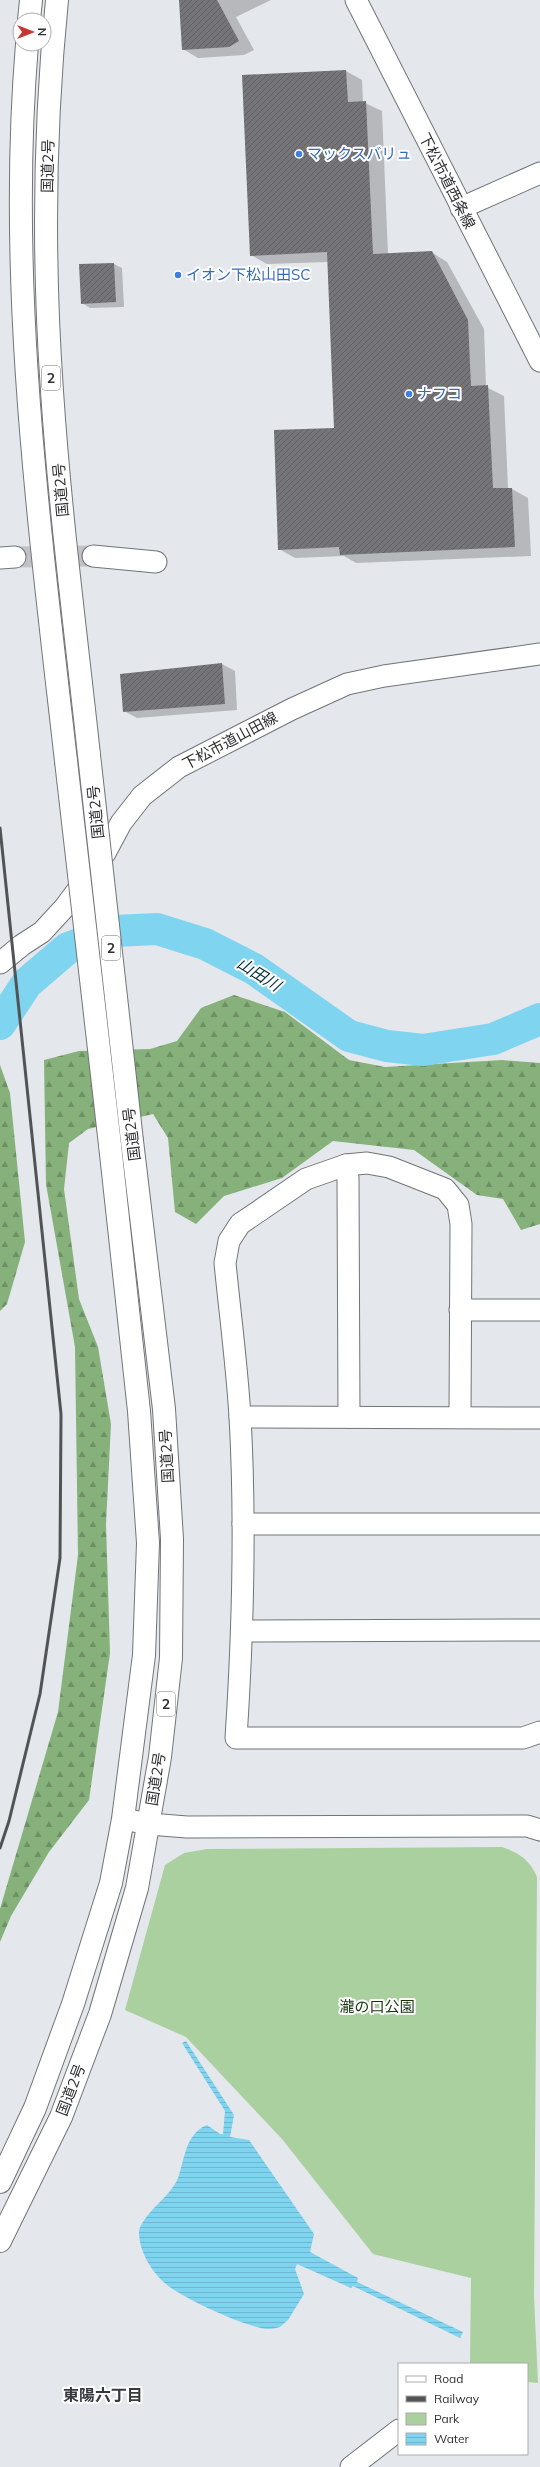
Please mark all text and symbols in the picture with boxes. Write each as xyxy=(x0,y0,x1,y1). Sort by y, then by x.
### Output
north arrow xyxy=(12,12,52,52)
text: N xyxy=(35,28,49,36)
street label: 下松市道西条線 xyxy=(415,130,480,232)
street label: 国道2号 xyxy=(38,139,57,193)
place label: マックスバリュ xyxy=(307,144,412,163)
marker: マックスバリュ xyxy=(294,149,304,159)
place label: イオン下松山田SC xyxy=(186,265,311,284)
marker: イオン下松山田SC xyxy=(173,270,183,280)
road number: 2 xyxy=(42,366,60,390)
place label: ナフコ xyxy=(417,384,462,403)
marker: ナフコ xyxy=(404,389,414,399)
street label: 国道2号 xyxy=(49,462,72,518)
street label: 下松市道山田線 xyxy=(179,708,281,774)
street label: 国道2号 xyxy=(83,784,108,840)
road number: 2 xyxy=(102,936,120,960)
water label: 山田川 xyxy=(233,953,286,996)
street label: 国道2号 xyxy=(119,1106,144,1162)
street label: 国道2号 xyxy=(156,1429,177,1483)
road number: 2 xyxy=(157,1692,175,1716)
street label: 国道2号 xyxy=(142,1751,169,1807)
park label: 瀧の口公園 xyxy=(339,1997,415,2016)
street label: 国道2号 xyxy=(52,2061,89,2118)
legend xyxy=(398,2363,528,2455)
text: Road xyxy=(434,2371,463,2386)
district label: 東陽六丁目 xyxy=(63,2385,143,2405)
text: Railway xyxy=(434,2391,480,2406)
text: Park xyxy=(434,2411,460,2426)
text: Water xyxy=(434,2431,470,2446)

